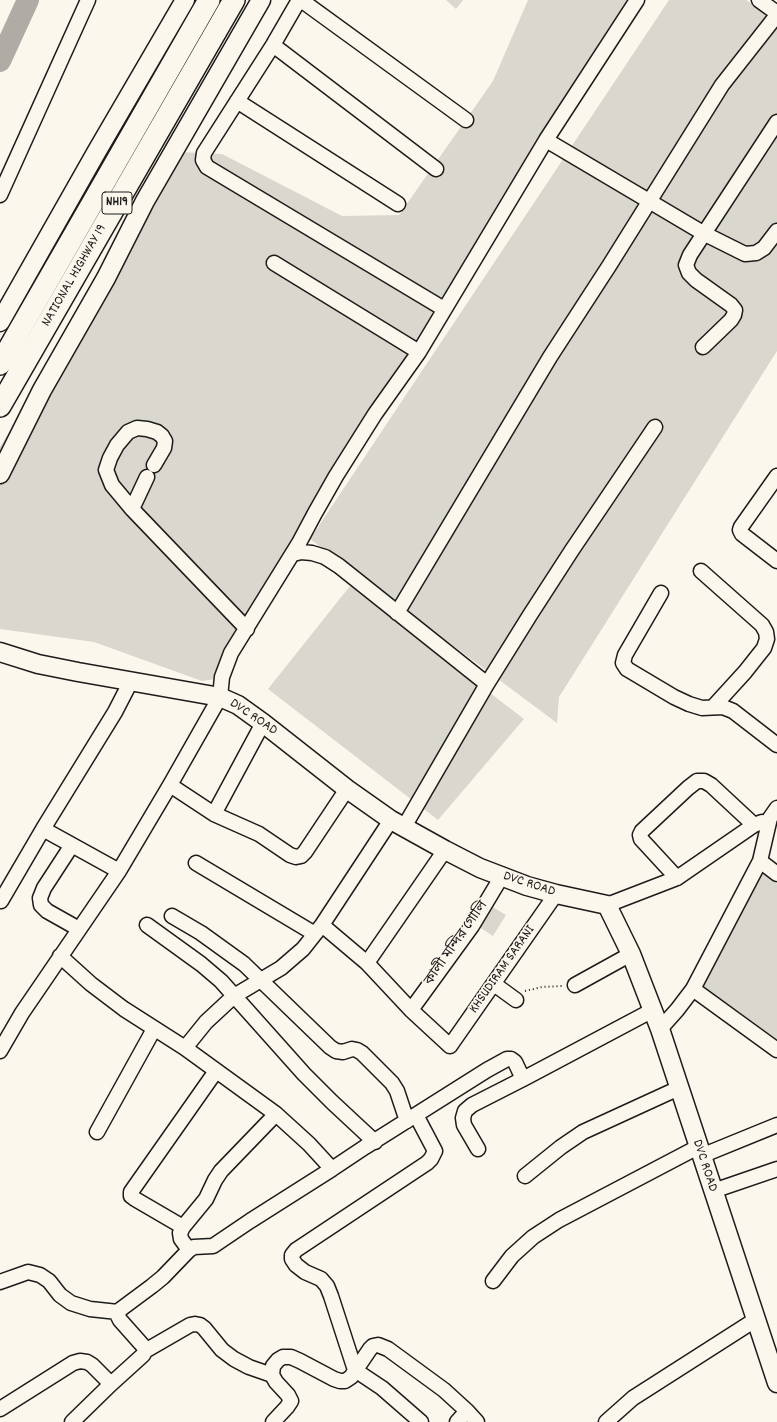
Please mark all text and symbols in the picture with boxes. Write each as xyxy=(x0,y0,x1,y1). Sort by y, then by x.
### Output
road number: NH19 xyxy=(102,192,132,214)
street label: NATIONAL HIGHWAY 19 xyxy=(39,222,111,330)
street label: DVC ROAD xyxy=(226,696,280,740)
street label: DVC ROAD xyxy=(501,869,557,901)
street label: কালী মন্দির গোলি xyxy=(422,899,492,989)
street label: KHSUDIRAM SARANI xyxy=(466,923,540,1017)
street label: DVC ROAD xyxy=(688,1138,720,1194)

